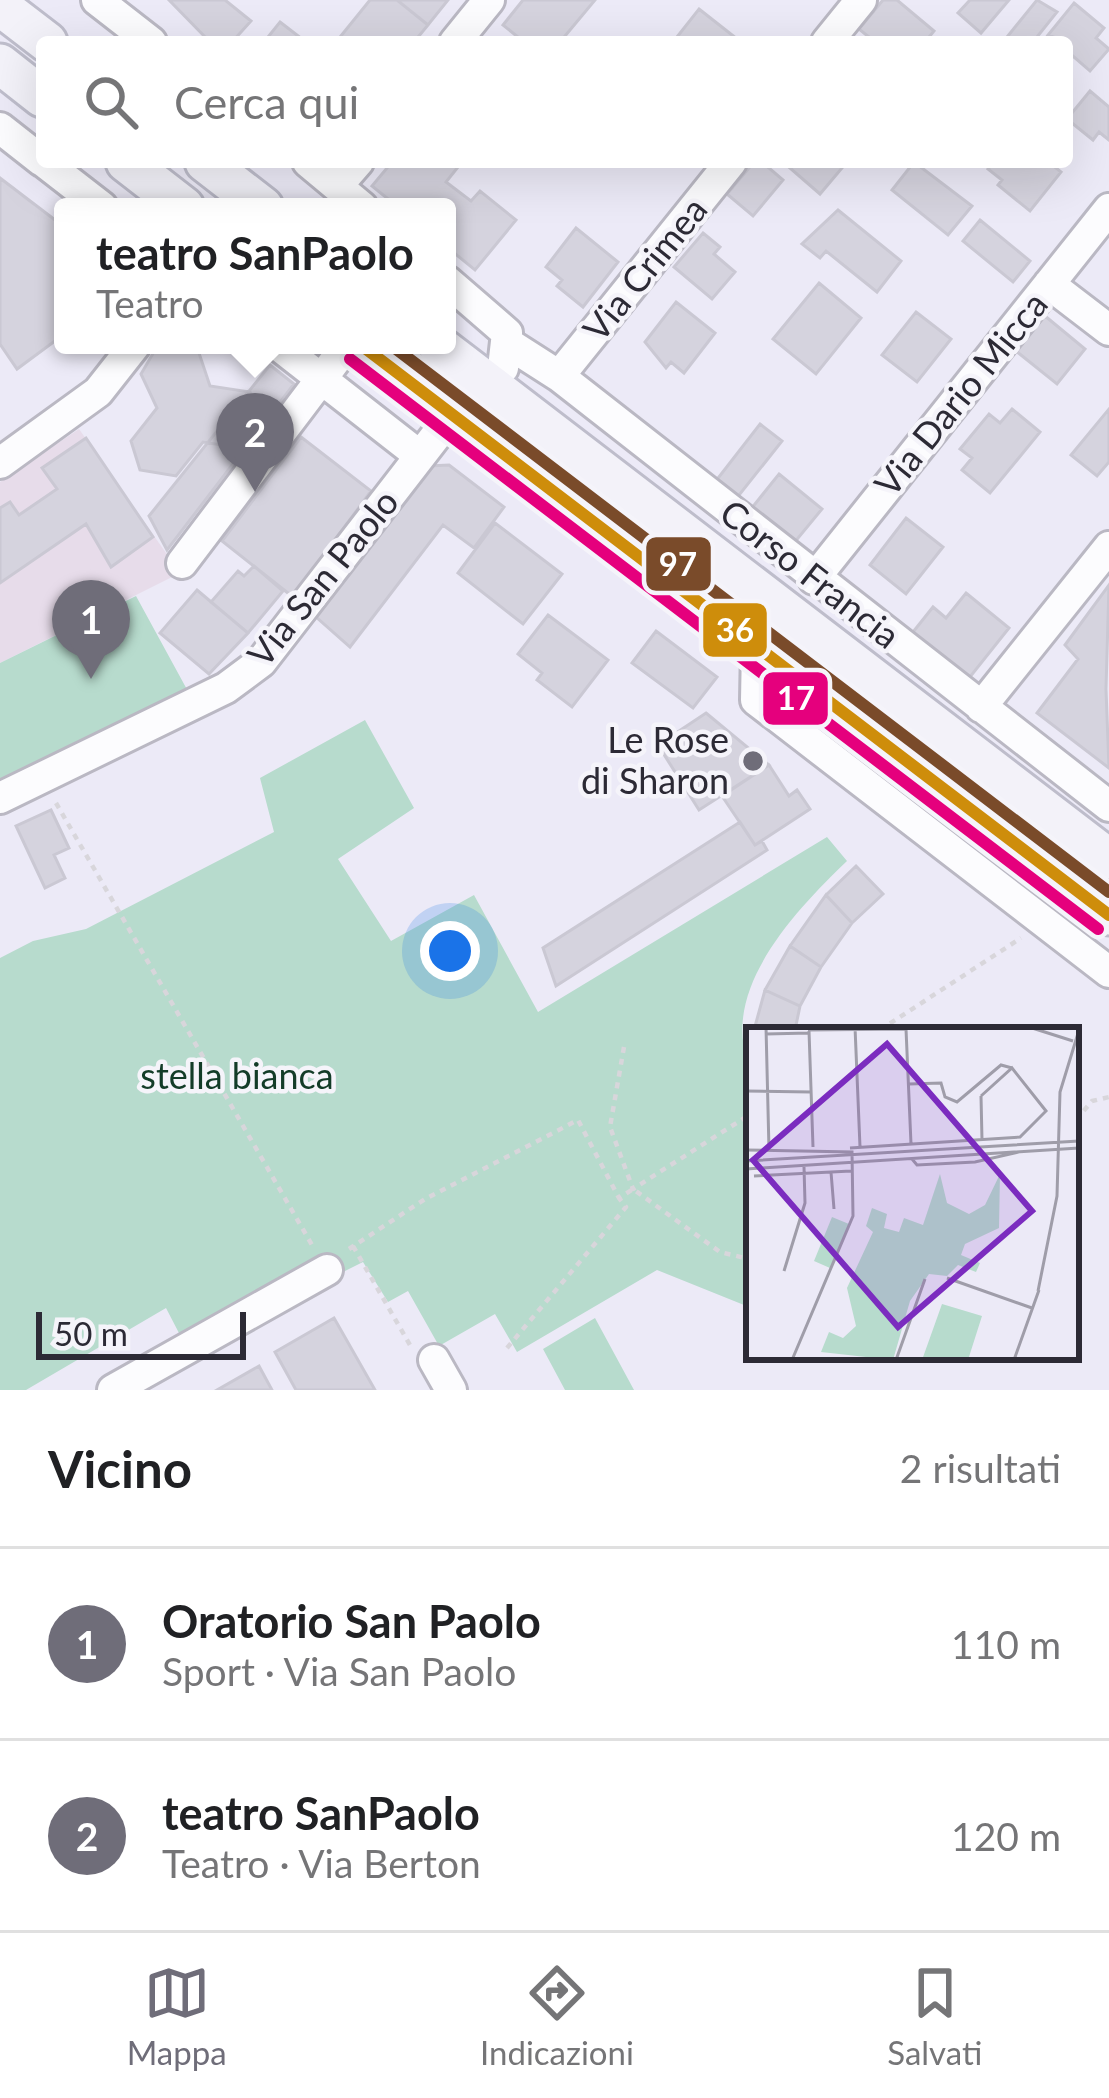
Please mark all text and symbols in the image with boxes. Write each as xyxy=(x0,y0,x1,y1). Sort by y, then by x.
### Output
search box xyxy=(36,36,1073,168)
icon: search xyxy=(78,69,144,135)
text: Cerca qui xyxy=(174,75,359,129)
street label: Via Crimea xyxy=(573,188,716,349)
popup xyxy=(54,198,456,354)
text: teatro SanPaolo xyxy=(96,226,414,280)
text: Teatro xyxy=(96,280,204,326)
street label: Via Dario Micca xyxy=(864,282,1056,504)
pin: 2 xyxy=(216,393,294,492)
street label: Via San Paolo xyxy=(238,480,407,675)
street label: Corso Francia xyxy=(712,489,909,657)
line badge: 97 xyxy=(644,535,713,593)
text: 97 xyxy=(659,543,697,583)
pin: 1 xyxy=(52,580,130,679)
line badge: 36 xyxy=(701,601,769,659)
text: 36 xyxy=(716,609,754,649)
line badge: 17 xyxy=(761,670,830,727)
text: 17 xyxy=(777,677,815,717)
place label: Le Rose di Sharon xyxy=(581,717,729,802)
marker: Le Rose di Sharon xyxy=(740,748,766,774)
your location xyxy=(420,921,480,981)
inset map xyxy=(746,1027,1079,1360)
park label: stella bianca xyxy=(140,1053,334,1097)
scale bar xyxy=(36,1306,246,1359)
text: 50 m xyxy=(54,1313,128,1353)
text: Vicino xyxy=(48,1438,192,1499)
text: 2 risultati xyxy=(900,1445,1061,1491)
text: Oratorio San Paolo xyxy=(162,1594,541,1648)
text: 1 xyxy=(76,1621,98,1667)
text: 110 m xyxy=(951,1621,1061,1667)
text: Sport · Via San Paolo xyxy=(162,1648,516,1694)
text: teatro SanPaolo xyxy=(162,1786,480,1840)
text: 2 xyxy=(76,1813,98,1859)
text: 120 m xyxy=(951,1813,1061,1859)
text: Teatro · Via Berton xyxy=(162,1840,481,1886)
tab: Mappa xyxy=(127,1960,227,2072)
tab: Indicazioni xyxy=(480,1960,634,2072)
tab: Salvati xyxy=(887,1960,982,2072)

